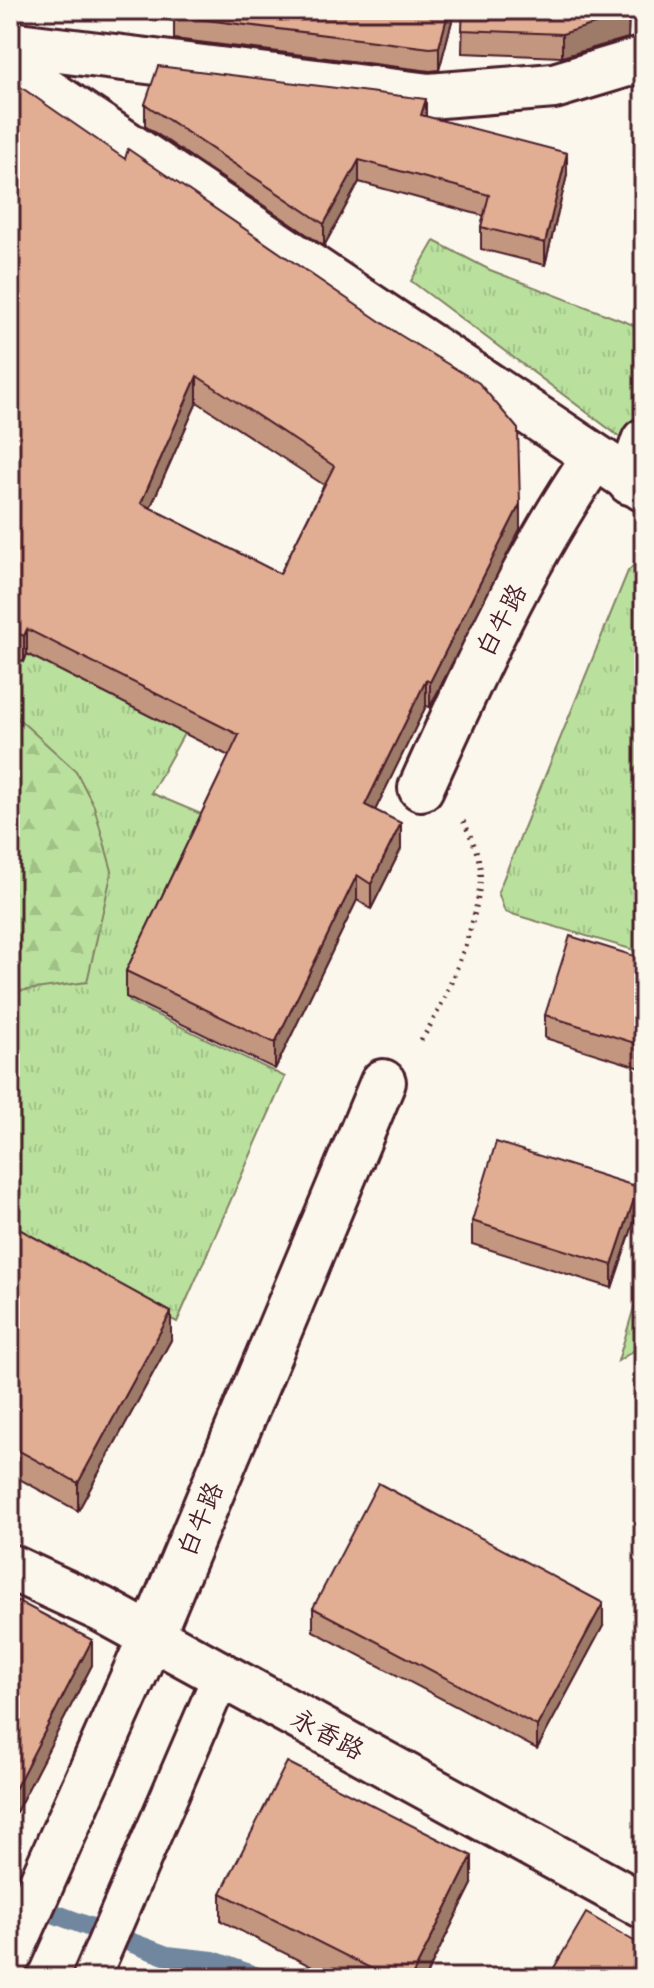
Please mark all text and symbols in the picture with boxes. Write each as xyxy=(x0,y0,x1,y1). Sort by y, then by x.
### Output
street label: 白牛路 xyxy=(469,579,534,662)
street label: 白牛路 xyxy=(171,1477,231,1562)
street label: 永香路 xyxy=(286,1702,369,1767)

